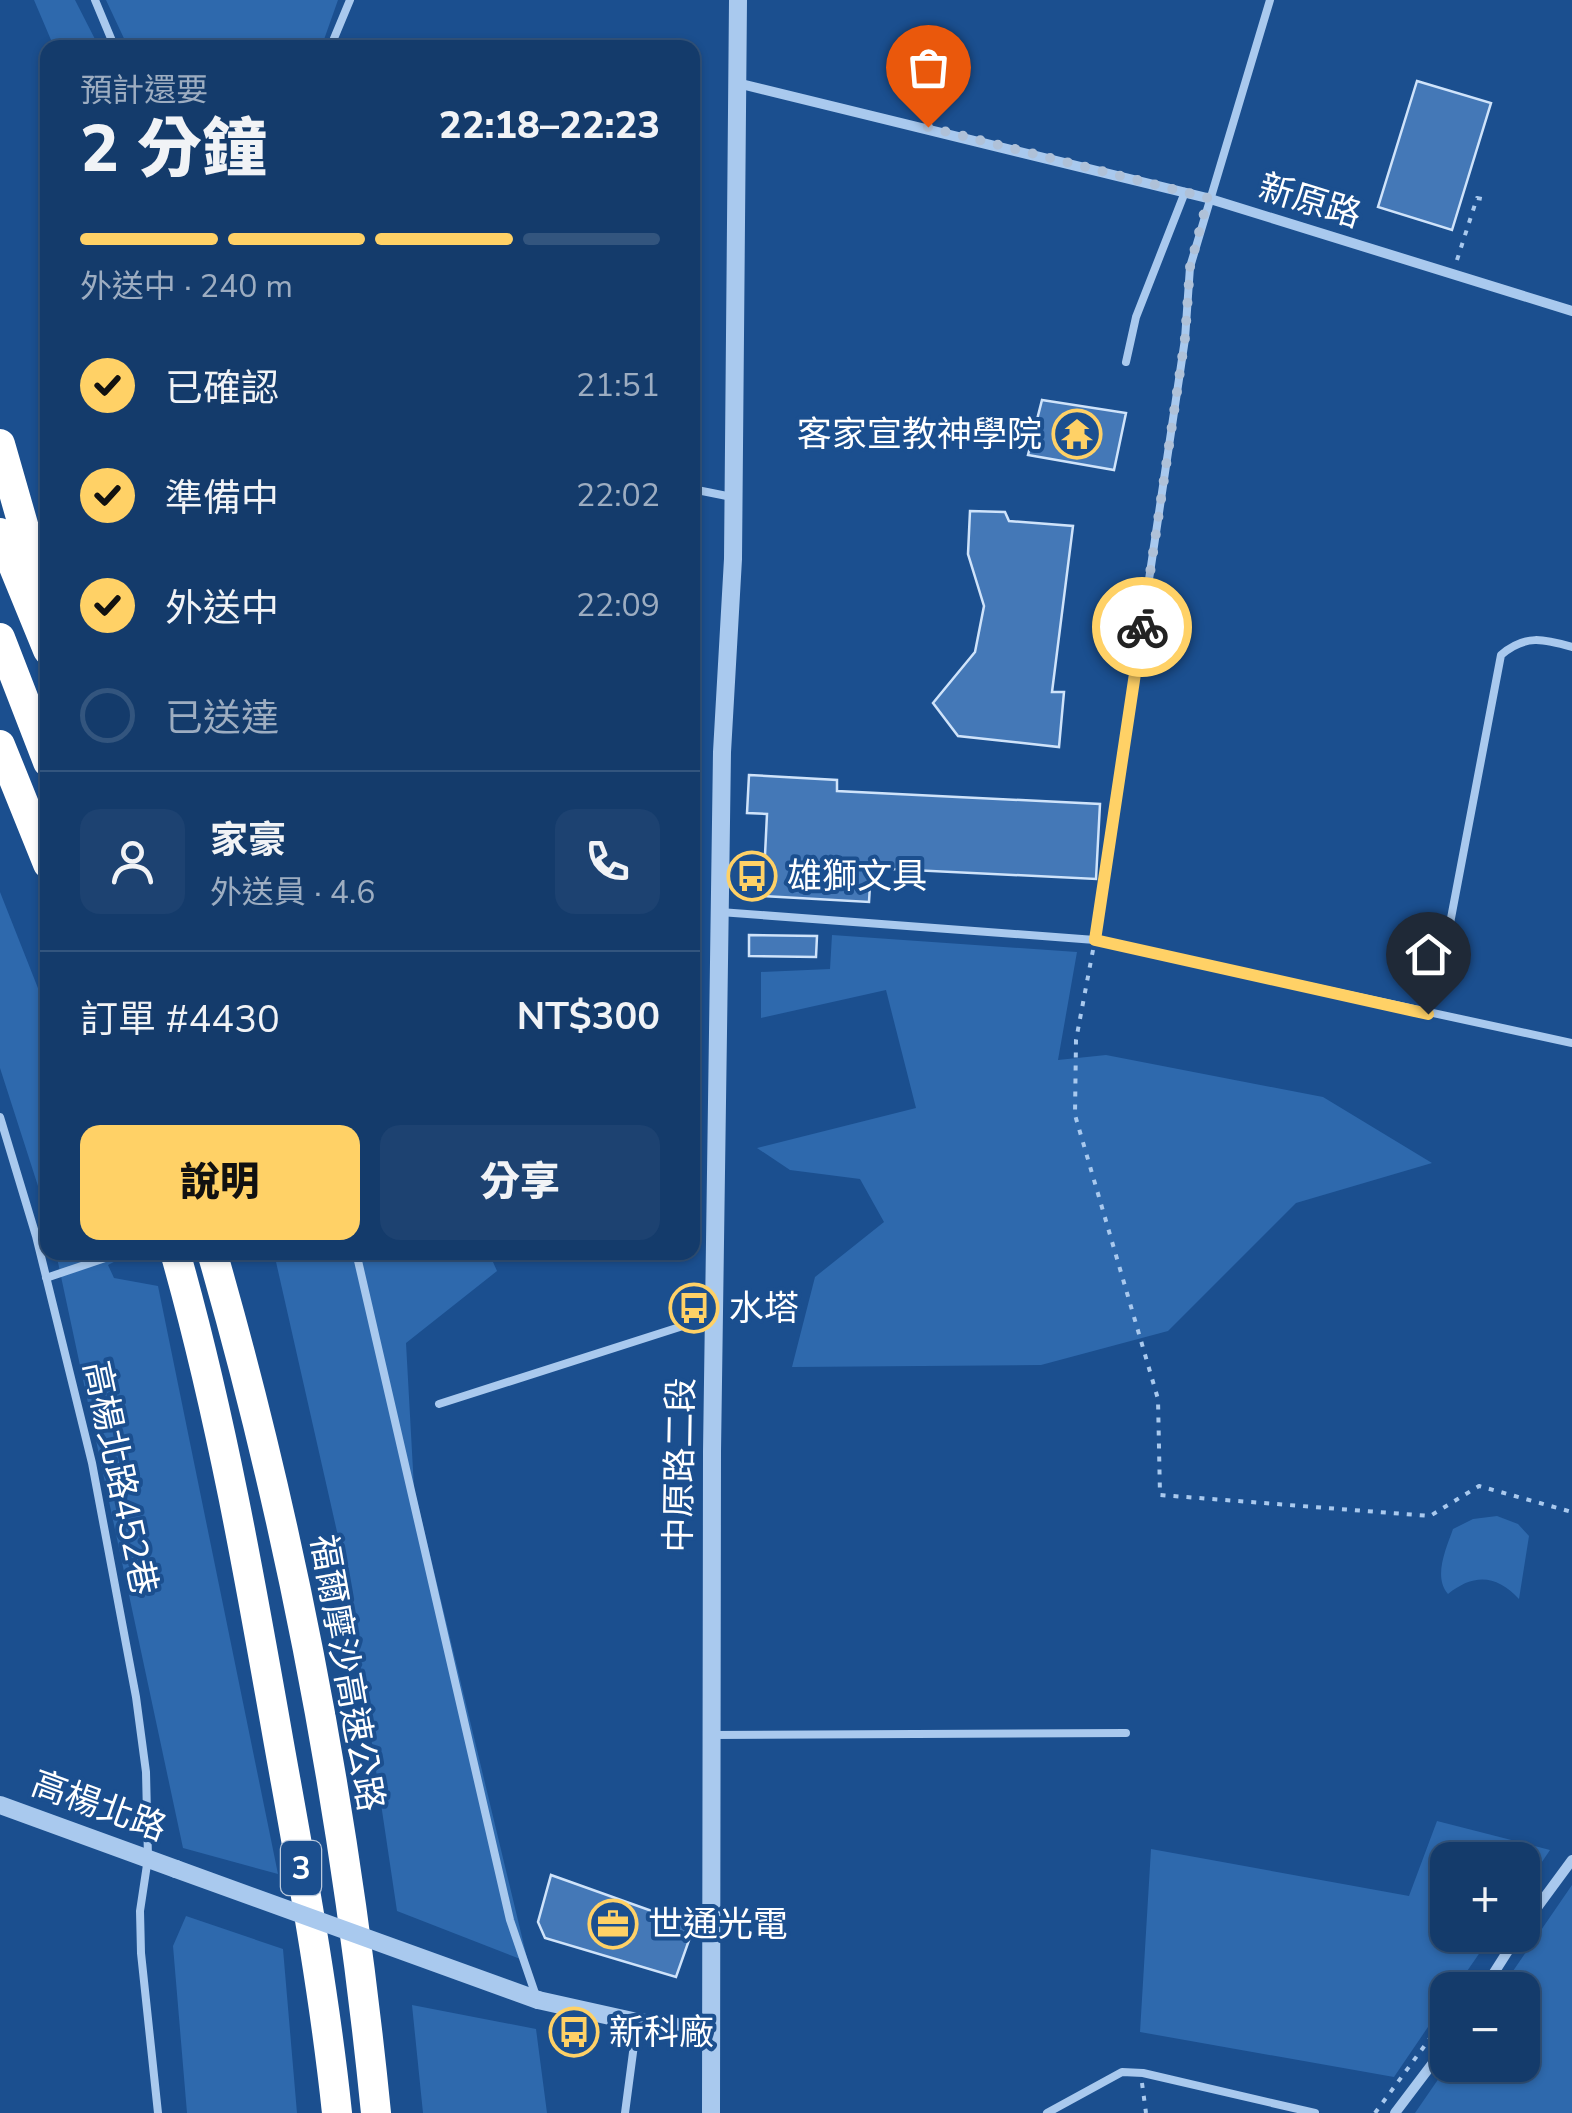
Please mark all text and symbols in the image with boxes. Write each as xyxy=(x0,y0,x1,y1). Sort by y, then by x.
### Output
pin xyxy=(886,25,971,128)
icon: bag xyxy=(901,40,956,95)
text: 預計還要 xyxy=(80,69,208,112)
text: 22:18–22:23 xyxy=(439,100,660,151)
text: 2 分鐘 xyxy=(80,105,267,194)
street label: 新原路 xyxy=(1253,163,1367,239)
text: 外送中 · 240 m xyxy=(80,265,293,308)
icon: check xyxy=(80,358,135,413)
text: 已確認 xyxy=(165,363,279,414)
text: 21:51 xyxy=(576,364,660,407)
temple icon: 客家宣教神學院 xyxy=(1051,408,1103,460)
place label: 客家宣教神學院 xyxy=(797,411,1042,458)
icon: check xyxy=(80,468,135,523)
text: 準備中 xyxy=(165,473,279,524)
text: 22:02 xyxy=(576,474,660,517)
courier xyxy=(1092,577,1192,677)
icon: check xyxy=(80,578,135,633)
text: 外送中 xyxy=(165,583,279,634)
text: 22:09 xyxy=(576,584,660,627)
icon: bike xyxy=(1115,600,1170,655)
text: 已送達 xyxy=(165,693,279,744)
button: person xyxy=(80,809,185,914)
button: phone xyxy=(555,809,660,914)
text: 家豪 xyxy=(210,815,286,866)
bus stop icon: 雄獅文具 xyxy=(726,850,778,902)
place label: 雄獅文具 xyxy=(787,853,927,900)
text: 外送員 · 4.6 xyxy=(210,871,375,914)
pin xyxy=(1386,912,1471,1015)
icon: home xyxy=(1401,927,1456,982)
text: NT$300 xyxy=(517,991,660,1042)
text: 訂單 #4430 xyxy=(80,994,280,1045)
button: 說明 xyxy=(80,1125,360,1240)
button: 分享 xyxy=(380,1125,660,1240)
bus stop icon: 水塔 xyxy=(668,1282,720,1334)
place label: 水塔 xyxy=(729,1285,799,1332)
street label: 高楊北路452巷 xyxy=(72,1357,168,1599)
street label: 中原路二段 xyxy=(655,1377,705,1553)
street label: 福爾摩沙高速公路 xyxy=(300,1531,394,1815)
street label: 高楊北路 xyxy=(25,1760,173,1852)
road number: 3 xyxy=(281,1841,321,1895)
map controls xyxy=(1430,1842,1540,2082)
button: + xyxy=(1430,1842,1540,1952)
office icon: 世通光電 xyxy=(587,1898,639,1950)
place label: 世通光電 xyxy=(648,1901,788,1948)
button: − xyxy=(1430,1972,1540,2082)
bus stop icon: 新科廠 xyxy=(548,2006,600,2058)
place label: 新科廠 xyxy=(609,2009,714,2056)

